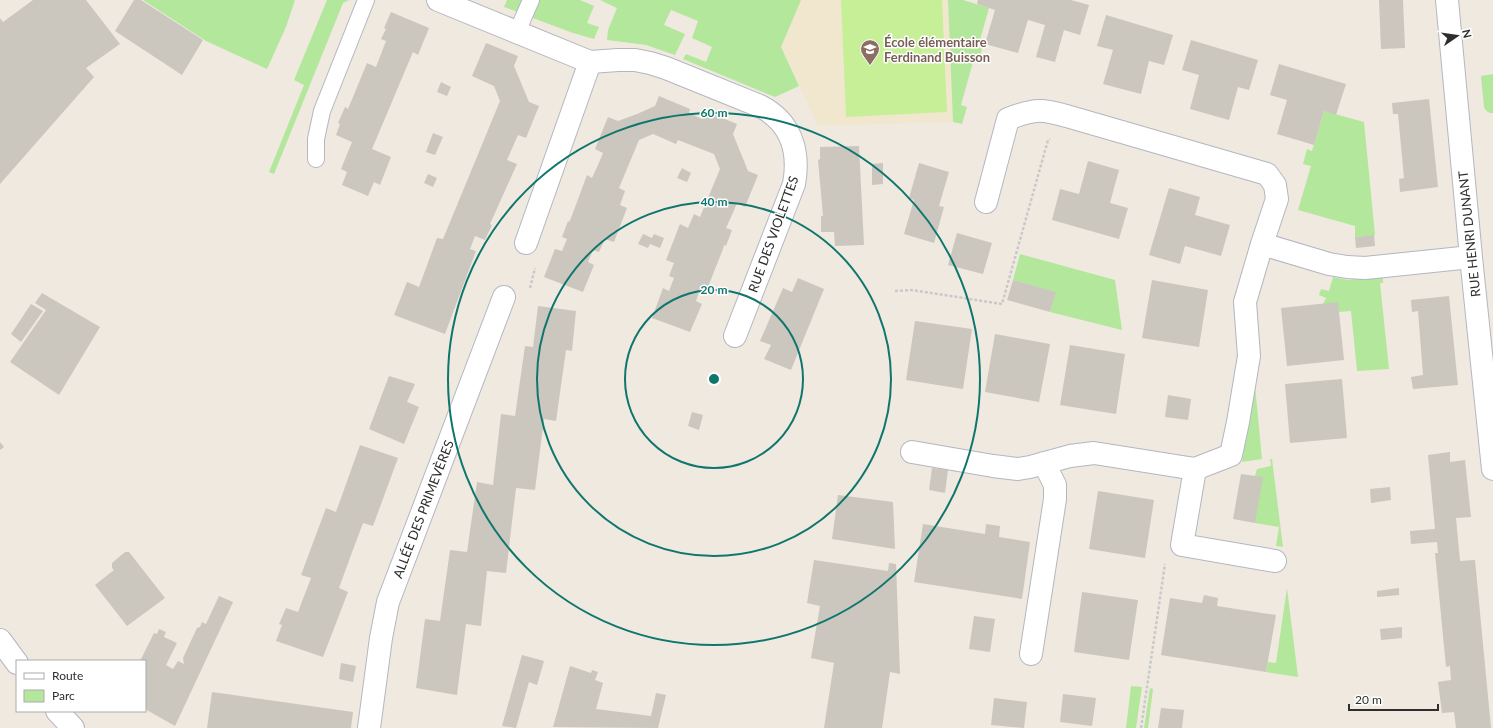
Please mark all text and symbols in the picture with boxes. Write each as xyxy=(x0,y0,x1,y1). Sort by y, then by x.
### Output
north arrow xyxy=(1437,16,1477,56)
text: N xyxy=(1460,28,1475,39)
place label: École élémentaire Ferdinand Buisson xyxy=(884,34,990,65)
school or university icon: École élémentaire Ferdinand Buisson xyxy=(859,38,881,66)
text: 60 m xyxy=(701,105,727,120)
street label: RUE HENRI DUNANT xyxy=(1454,170,1484,298)
street label: RUE DES VIOLETTES xyxy=(744,174,802,294)
text: 40 m xyxy=(701,194,727,209)
text: 20 m xyxy=(701,282,727,297)
centre of rings xyxy=(707,372,721,386)
street label: ALLÉE DES PRIMEVÈRES xyxy=(389,438,457,580)
legend xyxy=(16,660,146,712)
text: Route xyxy=(52,668,83,683)
scale bar xyxy=(1349,686,1438,712)
text: Parc xyxy=(52,688,75,703)
text: 20 m xyxy=(1355,692,1382,707)

